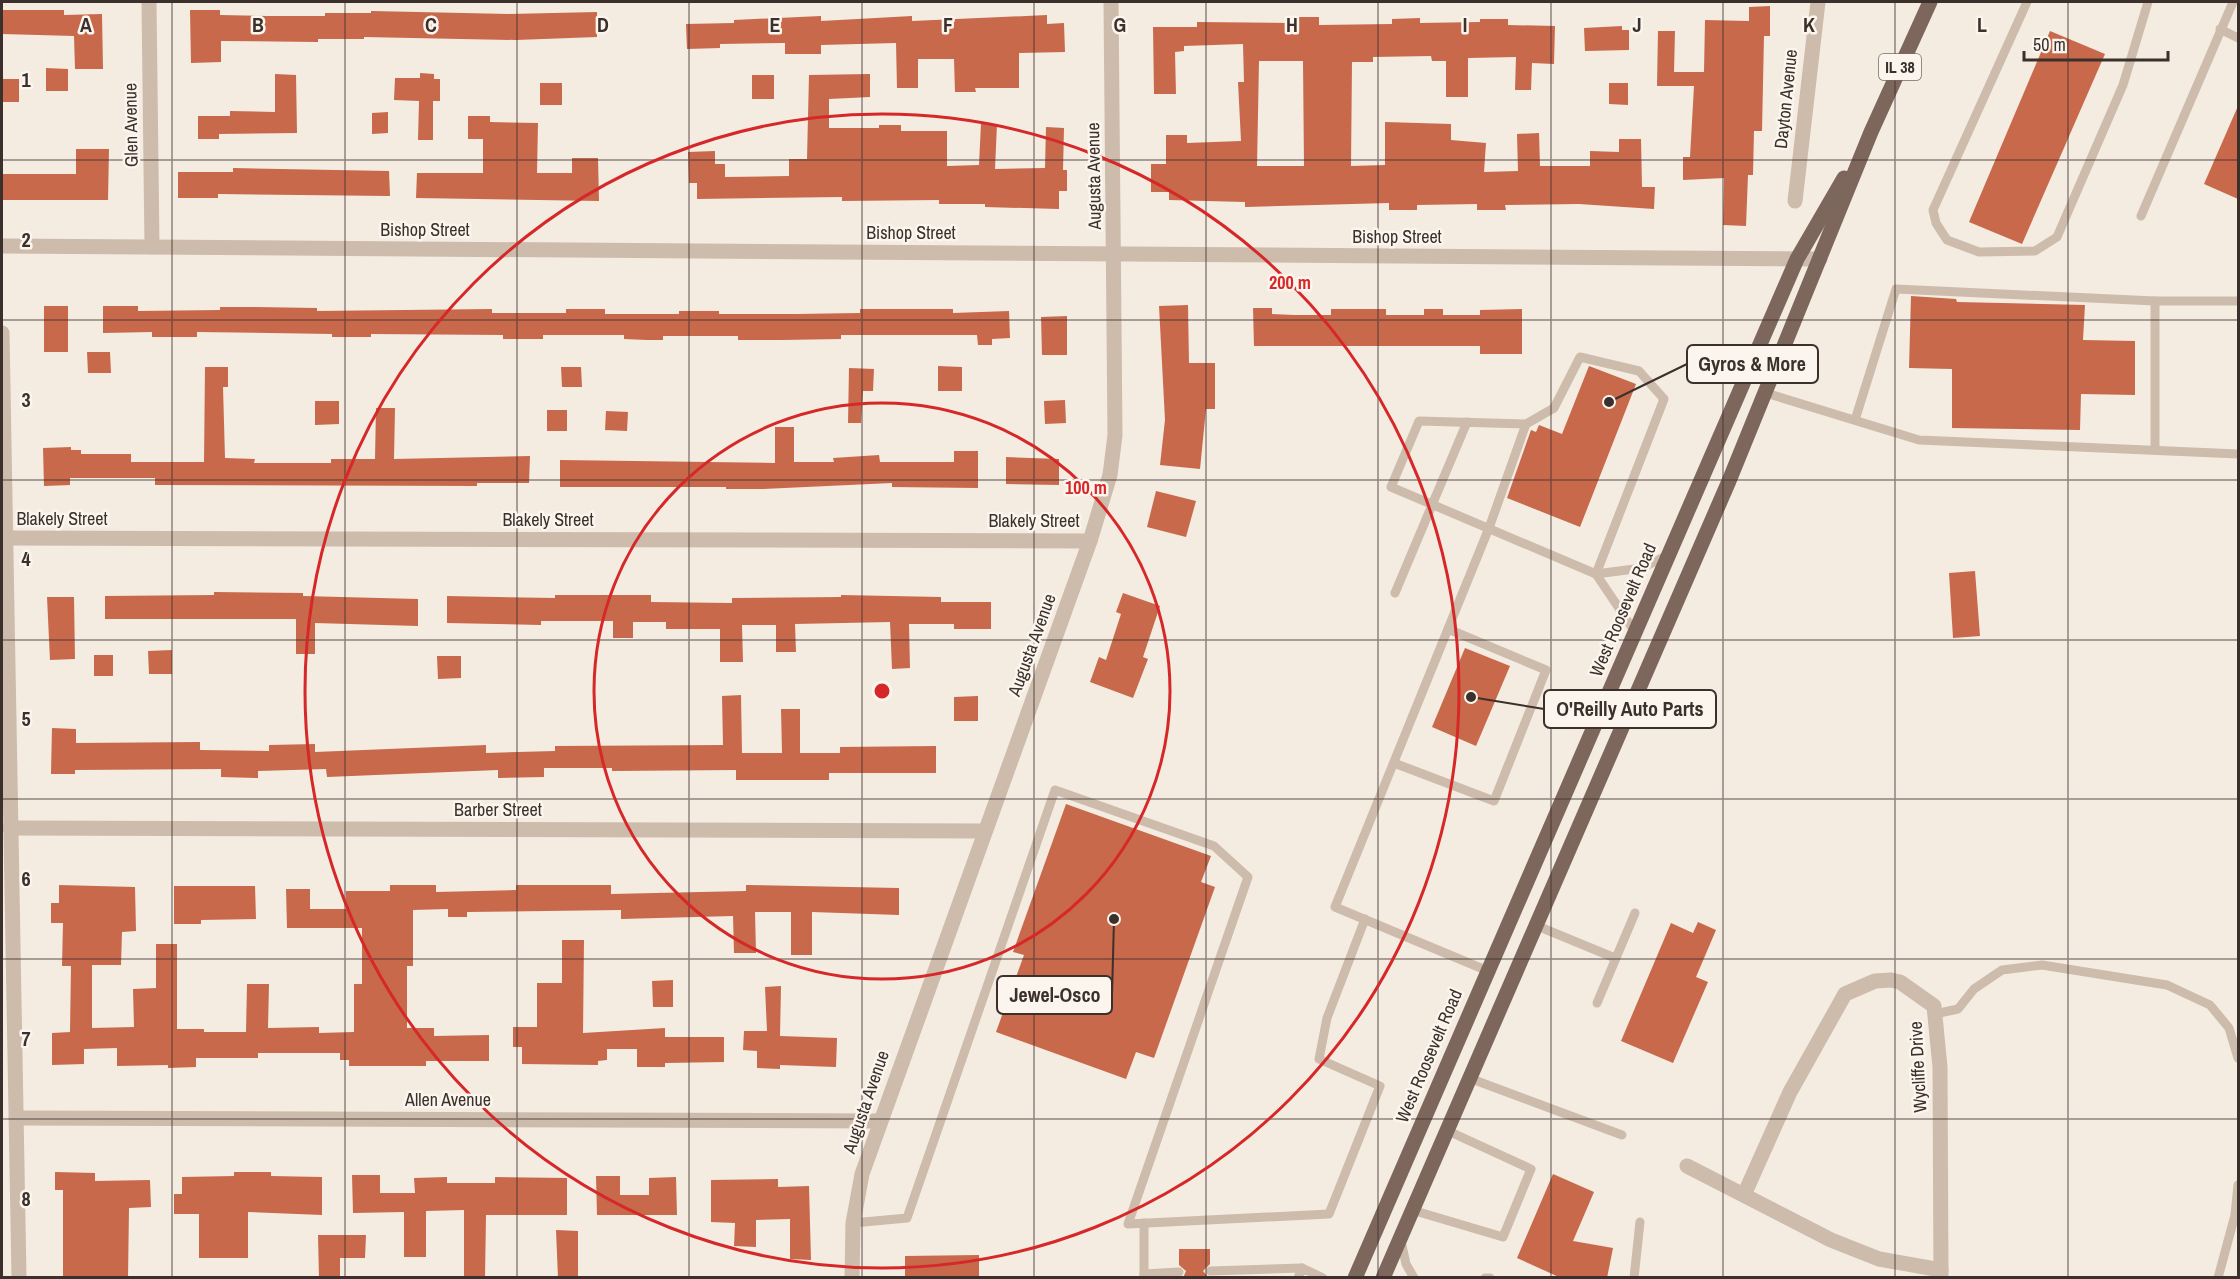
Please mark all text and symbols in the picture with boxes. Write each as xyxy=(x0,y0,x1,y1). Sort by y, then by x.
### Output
text: A xyxy=(80,11,92,38)
text: B xyxy=(252,11,264,38)
text: C xyxy=(425,11,437,38)
text: D xyxy=(597,11,609,38)
text: E xyxy=(770,11,781,38)
text: F xyxy=(943,11,953,38)
text: G xyxy=(1114,11,1126,38)
text: H xyxy=(1286,11,1298,38)
text: I xyxy=(1463,11,1467,38)
text: J xyxy=(1632,11,1642,38)
text: K xyxy=(1803,11,1815,38)
text: L xyxy=(1977,11,1987,38)
scale bar xyxy=(2024,24,2168,62)
text: 50 m xyxy=(2033,32,2066,57)
street label: Dayton Avenue xyxy=(1768,48,1803,150)
road number: IL 38 xyxy=(1879,54,1921,80)
text: 1 xyxy=(21,66,31,93)
street label: Glen Avenue xyxy=(117,83,144,167)
street label: Augusta Avenue xyxy=(1080,122,1107,231)
street label: Bishop Street xyxy=(380,217,470,242)
street label: Bishop Street xyxy=(866,220,956,245)
street label: Bishop Street xyxy=(1352,224,1442,249)
text: 2 xyxy=(21,226,31,253)
text: 200 m xyxy=(1269,270,1311,295)
callout: Gyros & More xyxy=(1687,345,1818,383)
text: Gyros & More xyxy=(1698,350,1806,377)
text: 3 xyxy=(21,386,31,413)
text: 100 m xyxy=(1065,475,1107,500)
street label: Blakely Street xyxy=(16,506,108,531)
street label: Blakely Street xyxy=(502,507,594,532)
street label: Blakely Street xyxy=(988,508,1080,533)
street label: West Roosevelt Road xyxy=(1583,539,1662,680)
text: 4 xyxy=(21,545,31,572)
street label: Augusta Avenue xyxy=(1001,590,1062,700)
centre of rings xyxy=(872,681,892,701)
callout: O'Reilly Auto Parts xyxy=(1544,690,1716,728)
text: O'Reilly Auto Parts xyxy=(1556,695,1704,722)
text: 5 xyxy=(21,705,31,732)
street label: Barber Street xyxy=(454,797,542,822)
text: 6 xyxy=(21,865,31,892)
callout: Jewel-Osco xyxy=(997,976,1112,1014)
text: Jewel-Osco xyxy=(1009,981,1101,1008)
street label: West Roosevelt Road xyxy=(1389,985,1468,1126)
street label: Wycliffe Drive xyxy=(1903,1021,1932,1113)
text: 7 xyxy=(21,1025,31,1052)
street label: Augusta Avenue xyxy=(836,1047,895,1158)
street label: Allen Avenue xyxy=(404,1087,491,1112)
text: 8 xyxy=(21,1185,31,1212)

